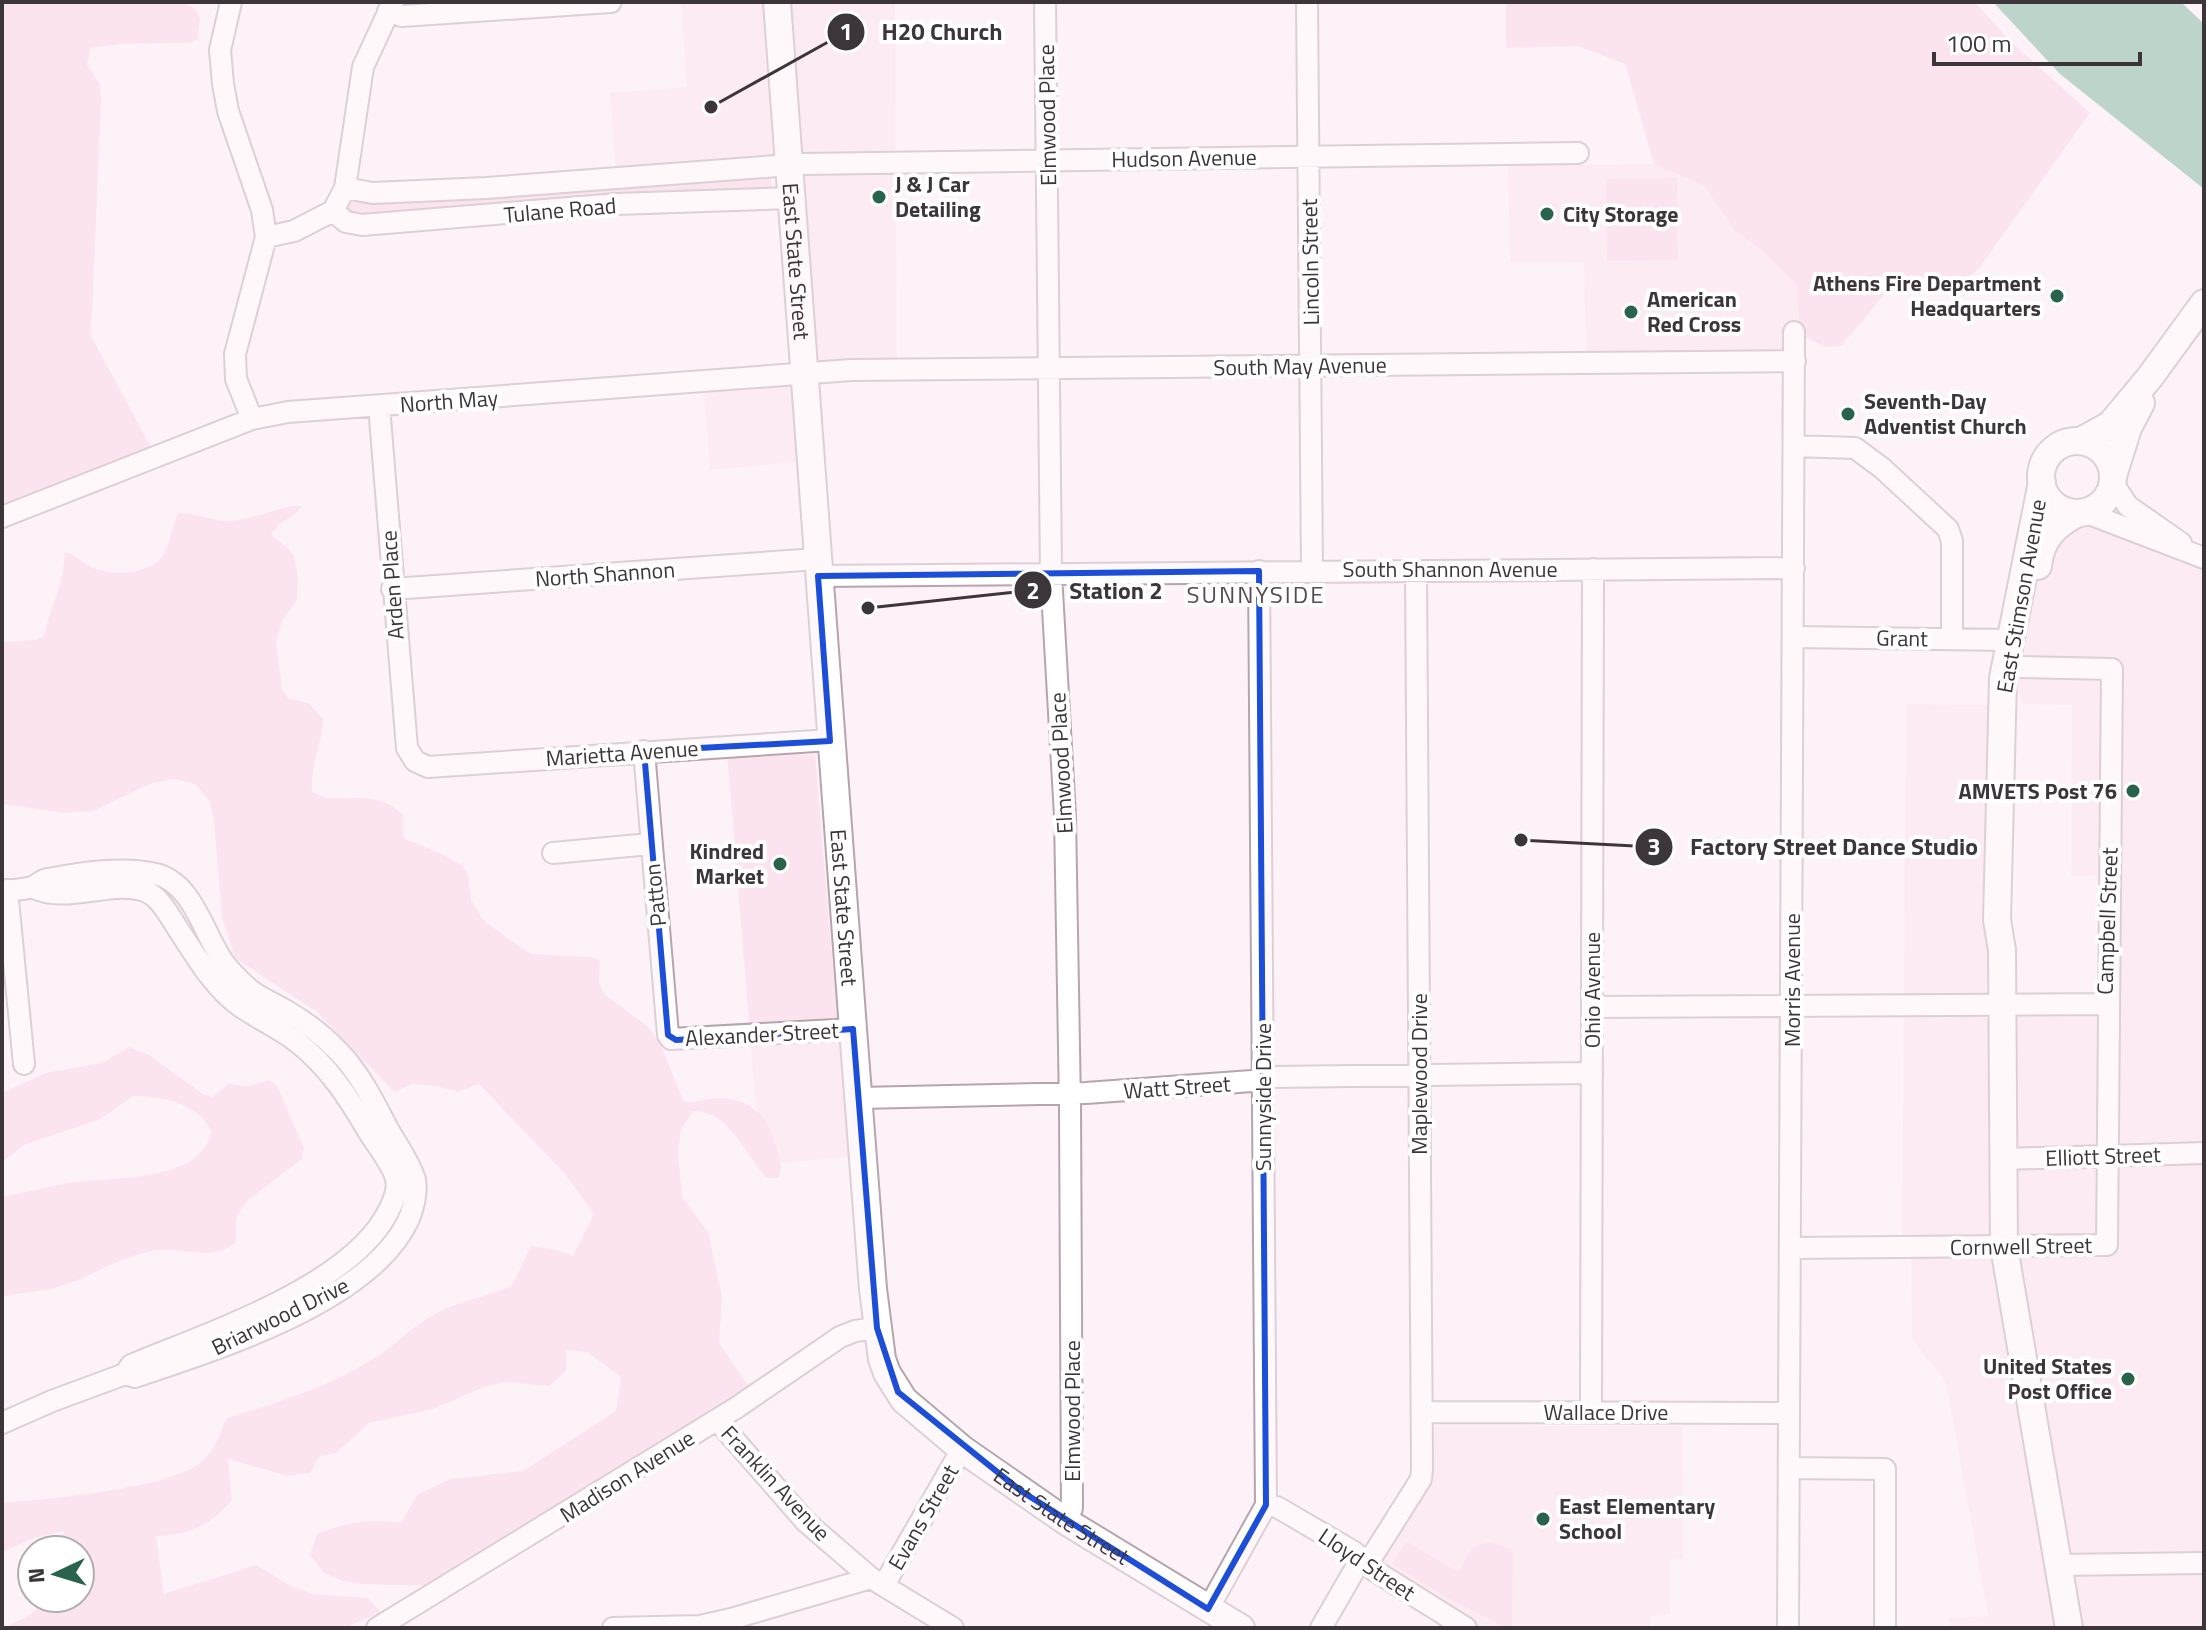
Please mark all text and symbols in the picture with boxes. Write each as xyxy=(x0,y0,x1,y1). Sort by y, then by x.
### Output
callout: H20 Church xyxy=(826,8,1019,56)
text: 1 xyxy=(839,13,853,49)
text: H20 Church xyxy=(882,13,1002,49)
scale bar xyxy=(1934,16,2140,66)
text: 100 m xyxy=(1946,25,2012,61)
street label: Elmwood Place xyxy=(1029,44,1065,186)
street label: Hudson Avenue xyxy=(1111,140,1257,176)
place label: J & J Car Detailing xyxy=(895,167,981,226)
street label: East State Street xyxy=(773,182,819,341)
street label: Tulane Road xyxy=(502,188,618,232)
marker: J & J Car Detailing xyxy=(870,188,888,206)
place label: City Storage xyxy=(1563,197,1678,231)
street label: Lincoln Street xyxy=(1292,198,1328,326)
marker: City Storage xyxy=(1538,205,1556,223)
place label: Athens Fire Department Headquarters xyxy=(1813,266,2041,325)
place label: American Red Cross xyxy=(1647,282,1741,341)
marker: Athens Fire Department Headquarters xyxy=(2048,287,2066,305)
marker: American Red Cross xyxy=(1622,303,1640,321)
street label: South May Avenue xyxy=(1213,347,1387,385)
street label: North May xyxy=(399,381,500,421)
place label: Seventh-Day Adventist Church xyxy=(1864,384,2027,443)
marker: Seventh-Day Adventist Church xyxy=(1839,405,1857,423)
street label: East Stimson Avenue xyxy=(1987,497,2055,695)
street label: Arden Place xyxy=(371,529,413,641)
street label: North Shannon xyxy=(534,552,676,596)
street label: South Shannon Avenue xyxy=(1342,552,1558,586)
callout: Station 2 xyxy=(1013,566,1179,614)
text: 2 xyxy=(1026,572,1040,608)
text: Station 2 xyxy=(1069,572,1163,608)
district label: SUNNYSIDE xyxy=(1186,576,1326,612)
street label: Grant xyxy=(1876,621,1928,655)
street label: Elmwood Place xyxy=(1040,691,1082,835)
street label: Marietta Avenue xyxy=(544,731,700,775)
place label: AMVETS Post 76 xyxy=(1959,774,2117,808)
marker: AMVETS Post 76 xyxy=(2124,782,2142,800)
callout: Factory Street Dance Studio xyxy=(1634,823,1994,871)
street label: East State Street xyxy=(821,828,867,987)
text: 3 xyxy=(1647,828,1661,864)
text: Factory Street Dance Studio xyxy=(1690,828,1978,864)
place label: Kindred Market xyxy=(690,834,764,893)
street label: Campbell Street xyxy=(2087,846,2127,995)
marker: Kindred Market xyxy=(771,855,789,873)
street label: Patton xyxy=(635,862,675,928)
street label: Morris Avenue xyxy=(1775,913,1809,1047)
street label: Ohio Avenue xyxy=(1575,932,1609,1048)
street label: Maplewood Drive xyxy=(1402,993,1436,1155)
street label: Alexander Street xyxy=(684,1013,840,1055)
street label: Sunnyside Drive xyxy=(1246,1023,1280,1171)
street label: Watt Street xyxy=(1122,1066,1232,1108)
street label: Elliott Street xyxy=(2045,1137,2162,1175)
street label: Cornwell Street xyxy=(1950,1228,2093,1264)
street label: Briarwood Drive xyxy=(206,1268,354,1364)
street label: Elmwood Place xyxy=(1055,1340,1089,1482)
place label: United States Post Office xyxy=(1983,1349,2112,1408)
marker: United States Post Office xyxy=(2119,1370,2137,1388)
street label: Wallace Drive xyxy=(1544,1395,1668,1429)
street label: Franklin Avenue xyxy=(713,1417,839,1549)
street label: Madison Avenue xyxy=(553,1421,701,1531)
street label: Evans Street xyxy=(879,1458,967,1576)
street label: East State Street xyxy=(986,1459,1137,1573)
place label: East Elementary School xyxy=(1559,1489,1715,1548)
marker: East Elementary School xyxy=(1534,1510,1552,1528)
street label: Lloyd Street xyxy=(1312,1519,1423,1609)
north arrow xyxy=(16,1534,96,1614)
text: N xyxy=(19,1567,54,1584)

